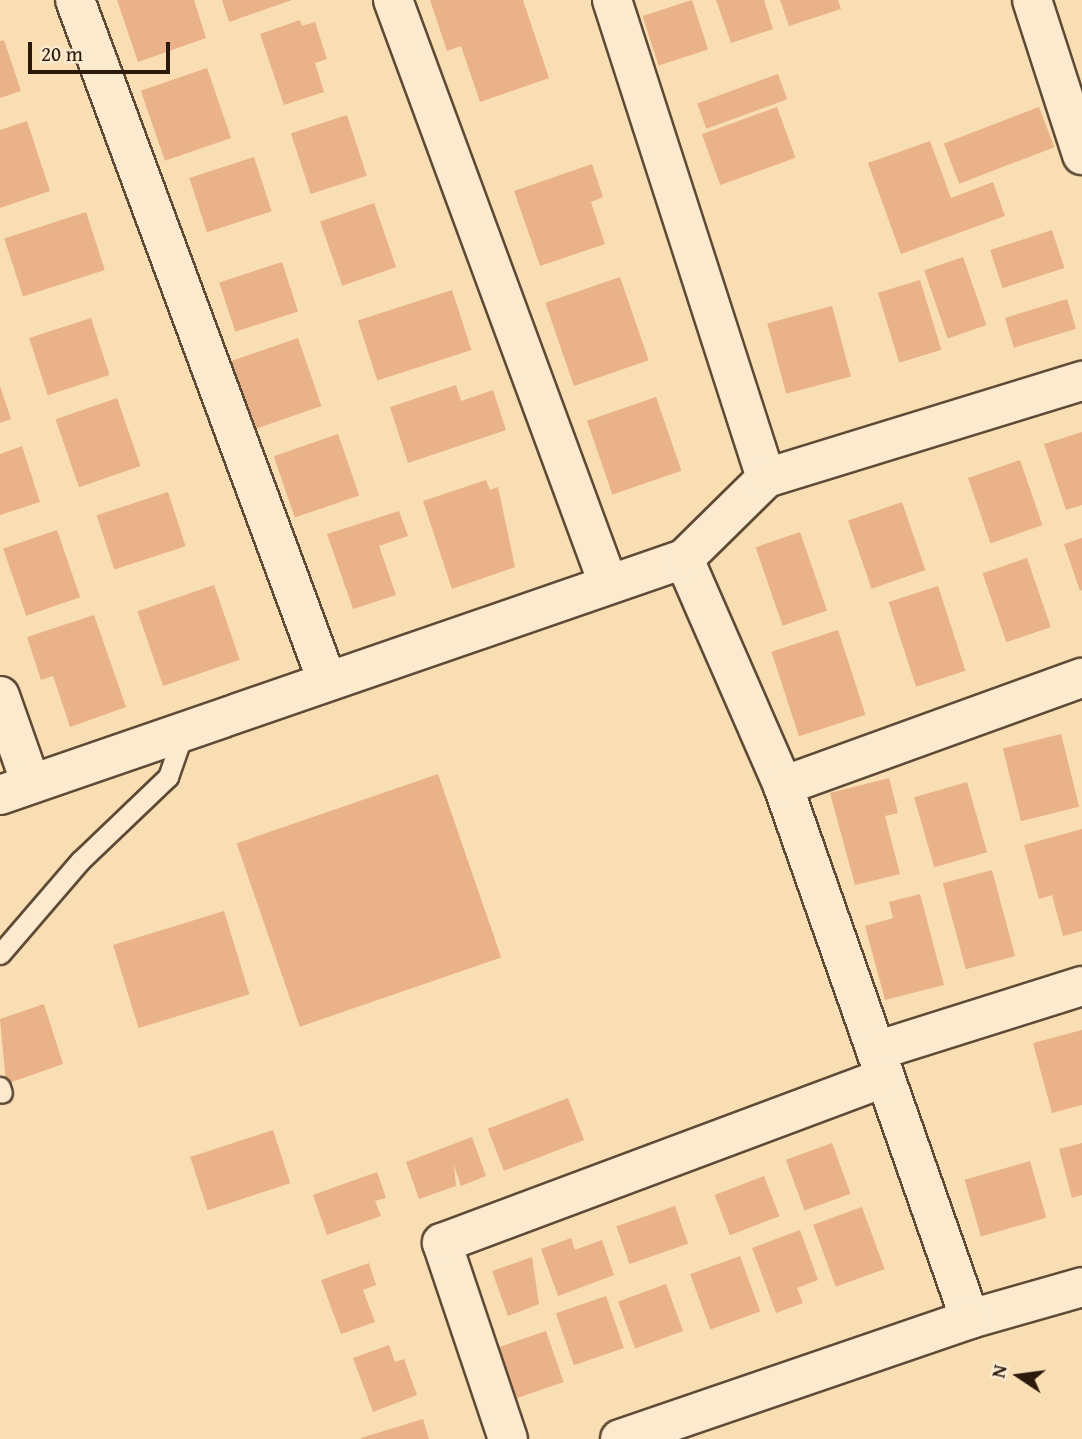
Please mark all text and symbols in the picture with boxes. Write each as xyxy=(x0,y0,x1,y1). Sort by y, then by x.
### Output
scale bar xyxy=(32,28,173,72)
text: 20 m xyxy=(41,38,83,69)
north arrow xyxy=(984,1341,1054,1411)
text: N xyxy=(983,1362,1014,1381)

